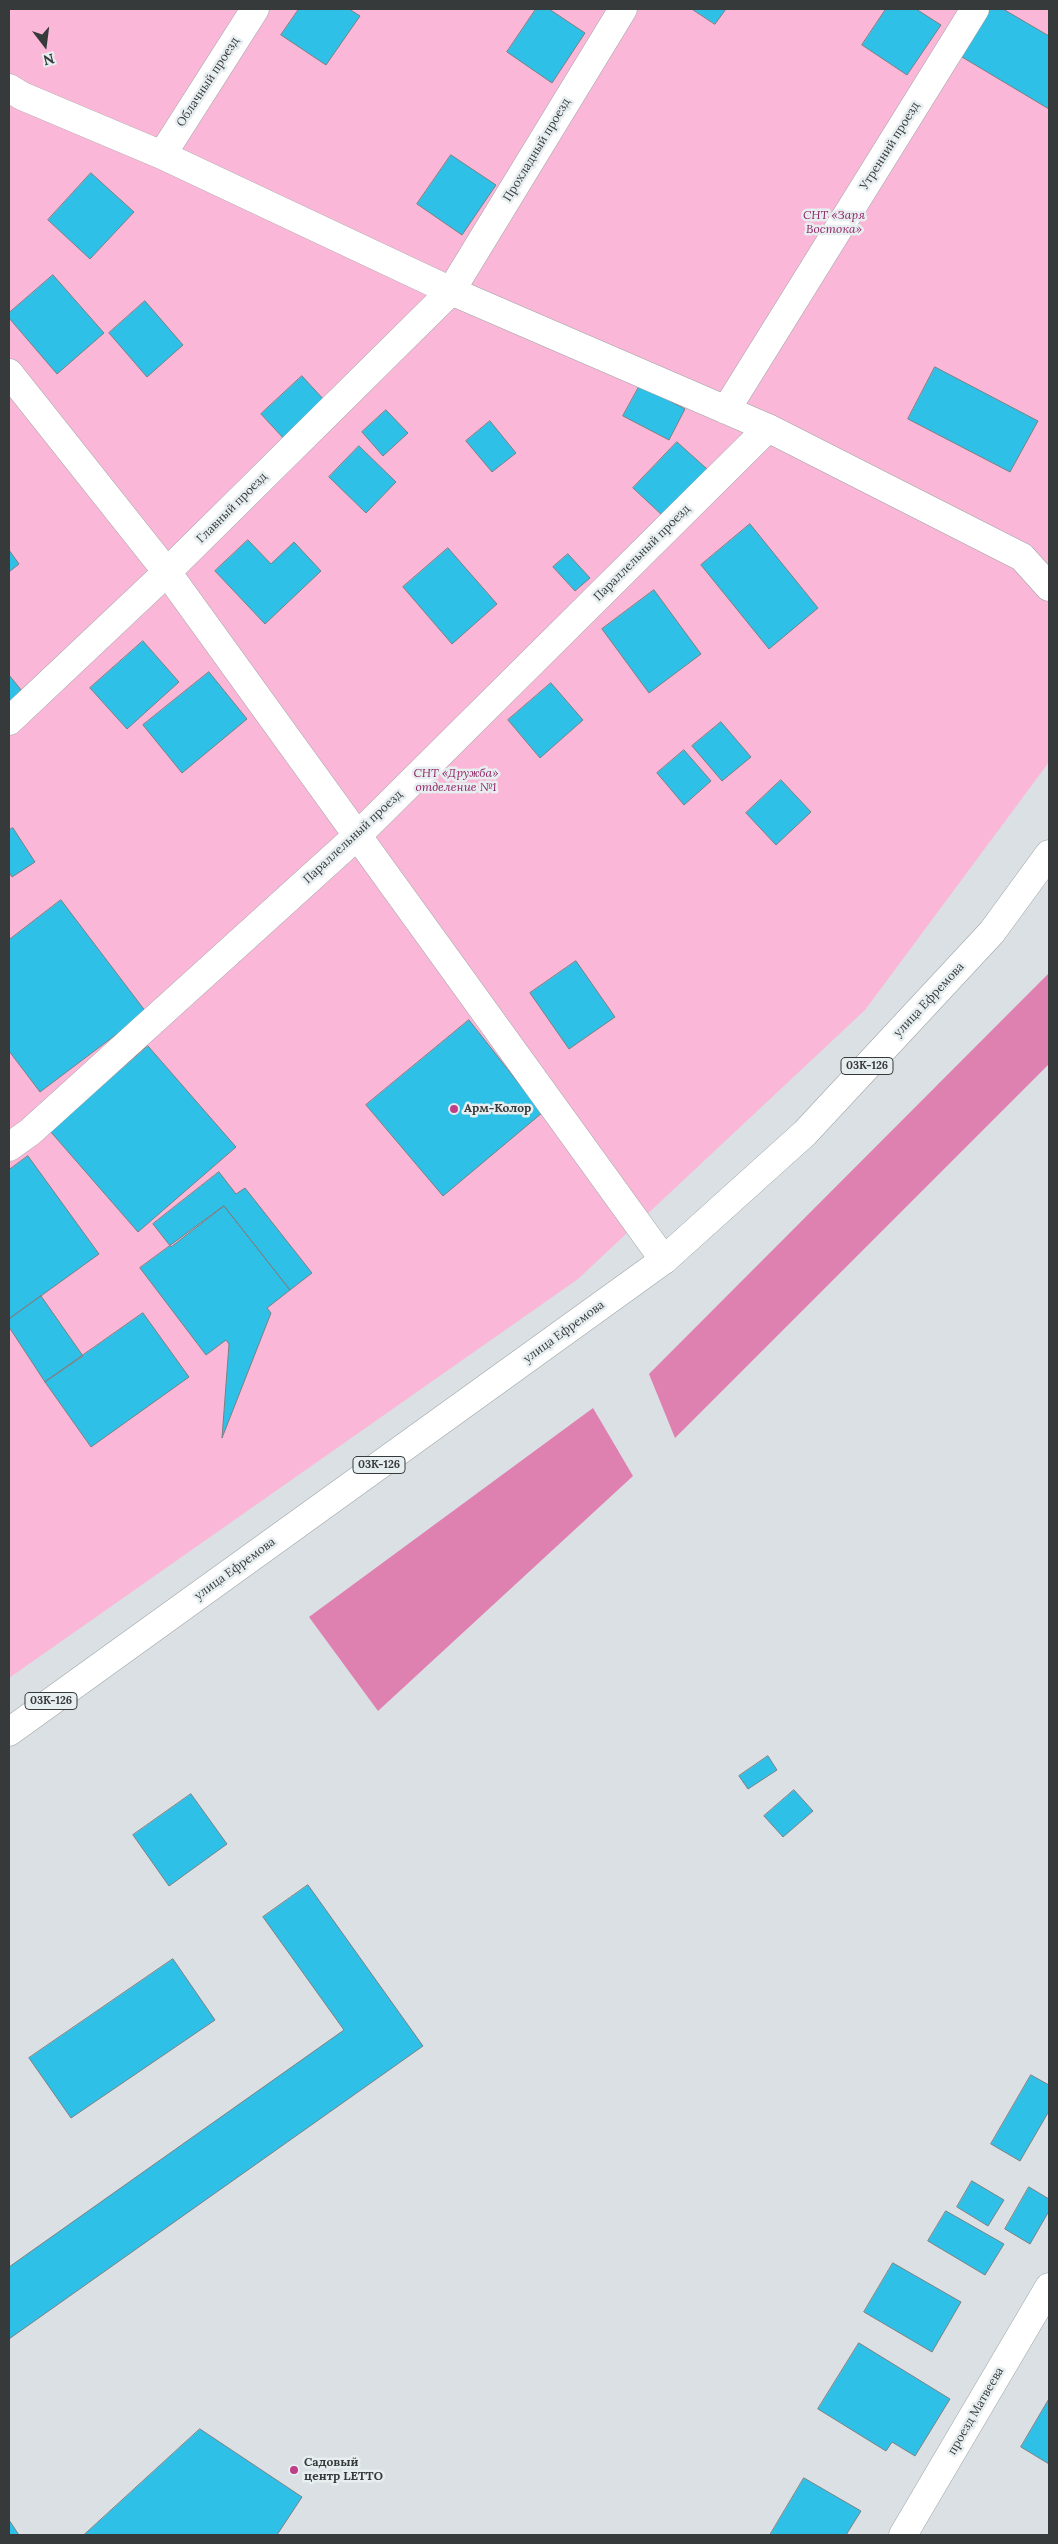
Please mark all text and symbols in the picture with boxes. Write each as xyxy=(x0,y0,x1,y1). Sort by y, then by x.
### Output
north arrow xyxy=(20,20,70,70)
street label: Облачный проезд xyxy=(174,35,242,129)
text: N xyxy=(41,49,56,70)
street label: Прохладный проезд xyxy=(500,96,574,204)
street label: Утренний проезд xyxy=(857,99,923,193)
park label: СНТ «Заря Востока» xyxy=(803,209,865,237)
street label: Главный проезд xyxy=(194,470,270,546)
street label: Параллельный проезд xyxy=(591,502,693,604)
park label: СНТ «Дружба» отделение №1 xyxy=(414,767,498,795)
street label: Параллельный проезд xyxy=(300,787,406,887)
street label: улица Ефремова xyxy=(891,960,967,1040)
road number: 03К-126 xyxy=(841,1058,893,1074)
place label: Арм-Колор xyxy=(464,1102,531,1116)
marker: Арм-Колор xyxy=(448,1103,460,1115)
street label: улица Ефремова xyxy=(521,1298,607,1366)
road number: 03К-126 xyxy=(353,1456,405,1474)
street label: улица Ефремова xyxy=(192,1535,278,1603)
road number: 03К-126 xyxy=(25,1692,77,1710)
street label: проезд Матвеева xyxy=(945,2365,1007,2457)
place label: Садовый центр LETTO xyxy=(304,2456,383,2484)
marker: Садовый центр LETTO xyxy=(288,2464,300,2476)

